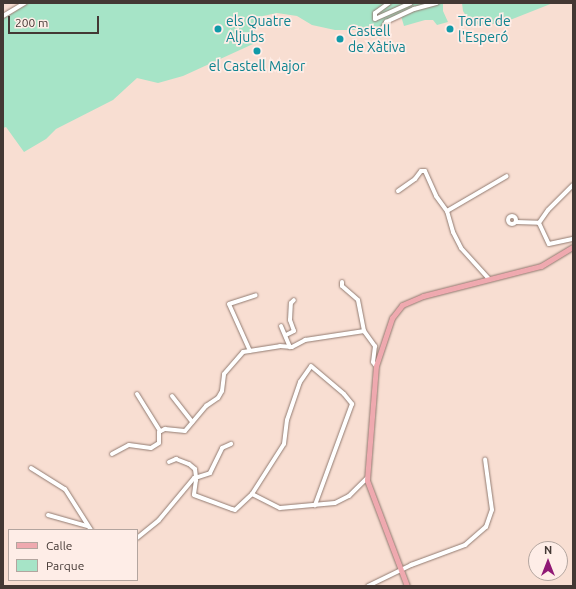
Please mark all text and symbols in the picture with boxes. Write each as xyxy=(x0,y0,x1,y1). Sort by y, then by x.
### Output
scale bar xyxy=(10,8,101,34)
place label: els Quatre Aljubs xyxy=(226,13,291,46)
place label: Torre de l'Esperó xyxy=(458,13,511,46)
text: 200 m xyxy=(15,16,48,29)
place label: Castell de Xàtiva xyxy=(348,23,406,56)
marker: els Quatre Aljubs xyxy=(213,24,223,34)
marker: Torre de l'Esperó xyxy=(445,24,455,34)
marker: Castell de Xàtiva xyxy=(335,34,345,44)
marker: el Castell Major xyxy=(252,46,262,56)
place label: el Castell Major xyxy=(209,58,305,74)
legend xyxy=(8,529,138,581)
text: Calle xyxy=(46,539,72,552)
north arrow xyxy=(528,541,568,581)
text: N xyxy=(544,544,552,556)
text: Parque xyxy=(46,559,84,572)

